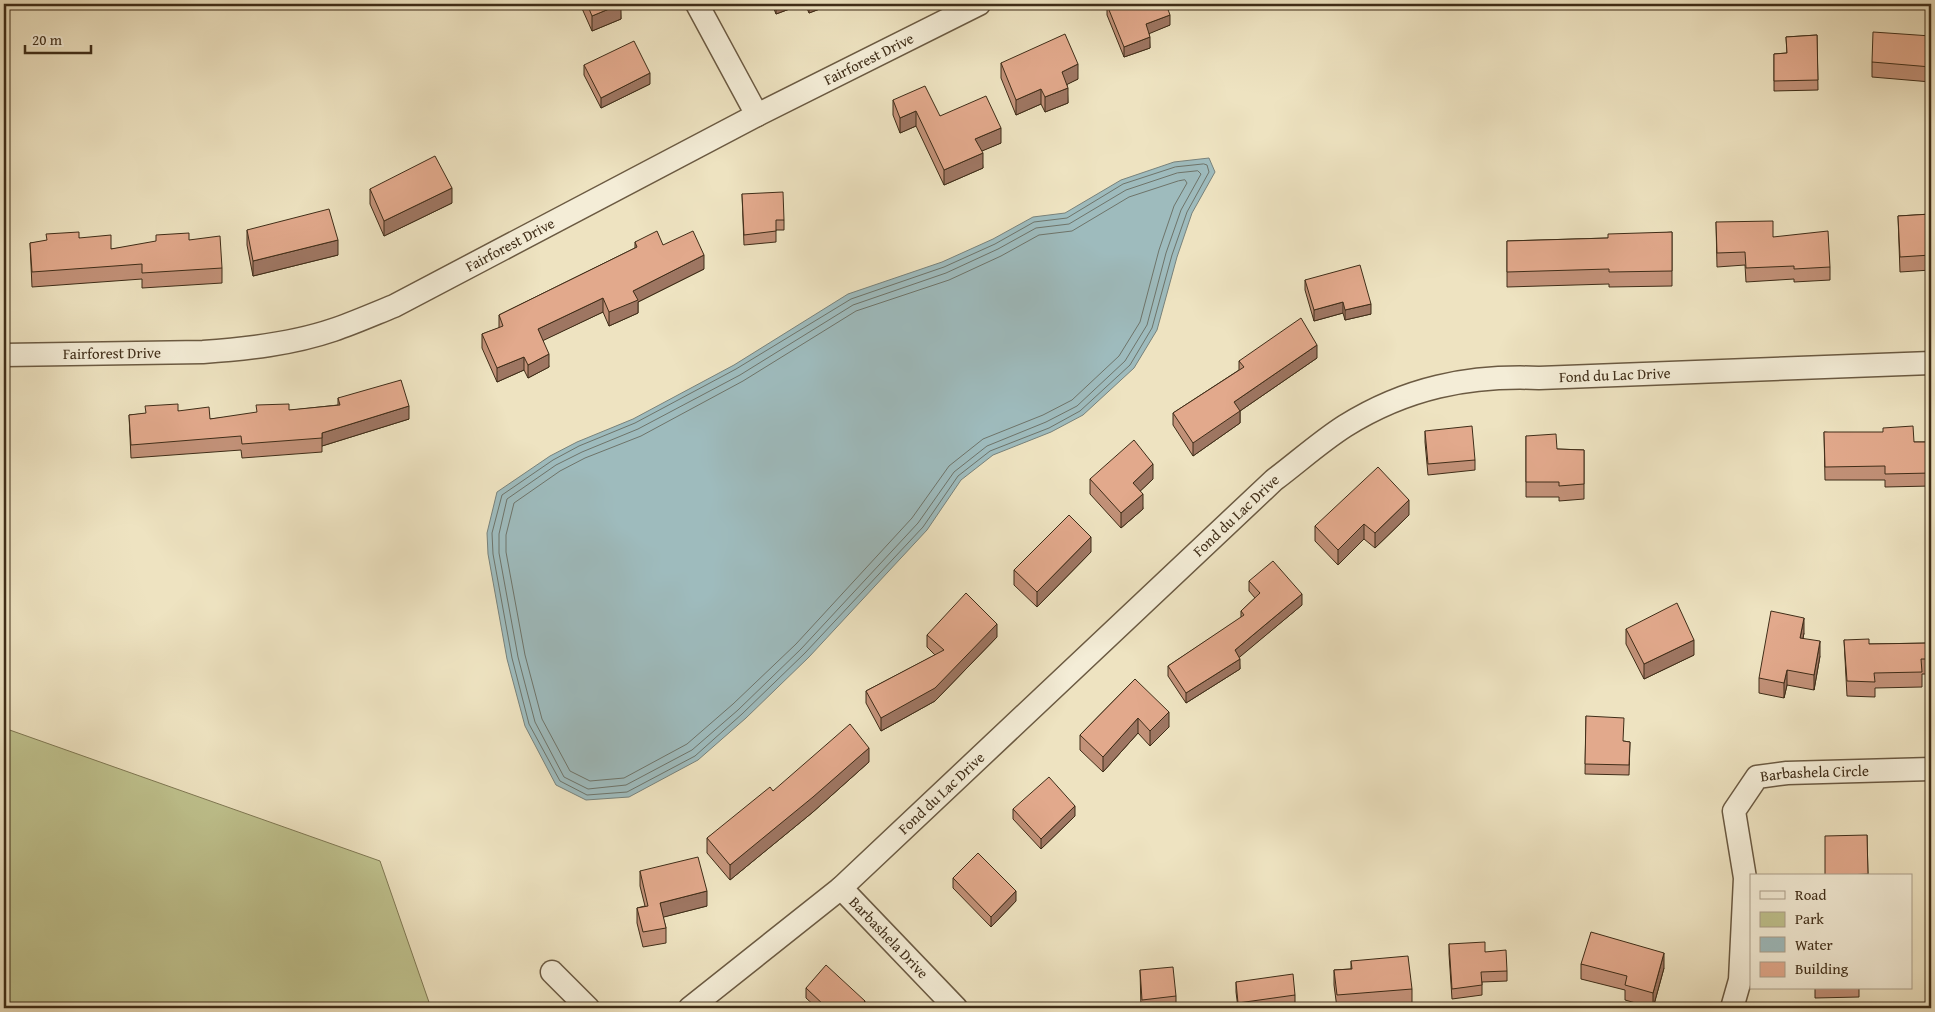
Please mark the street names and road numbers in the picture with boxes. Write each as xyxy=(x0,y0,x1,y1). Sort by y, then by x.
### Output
street label: Fairforest Drive xyxy=(820,27,917,90)
street label: Fairforest Drive xyxy=(462,212,558,277)
street label: Fairforest Drive xyxy=(63,342,161,364)
street label: Fond du Lac Drive xyxy=(1559,362,1671,387)
street label: Fond du Lac Drive xyxy=(1188,469,1283,561)
street label: Fond du Lac Drive xyxy=(893,747,989,839)
street label: Barbashela Circle xyxy=(1759,760,1869,786)
street label: Barbashela Drive xyxy=(845,892,934,983)

